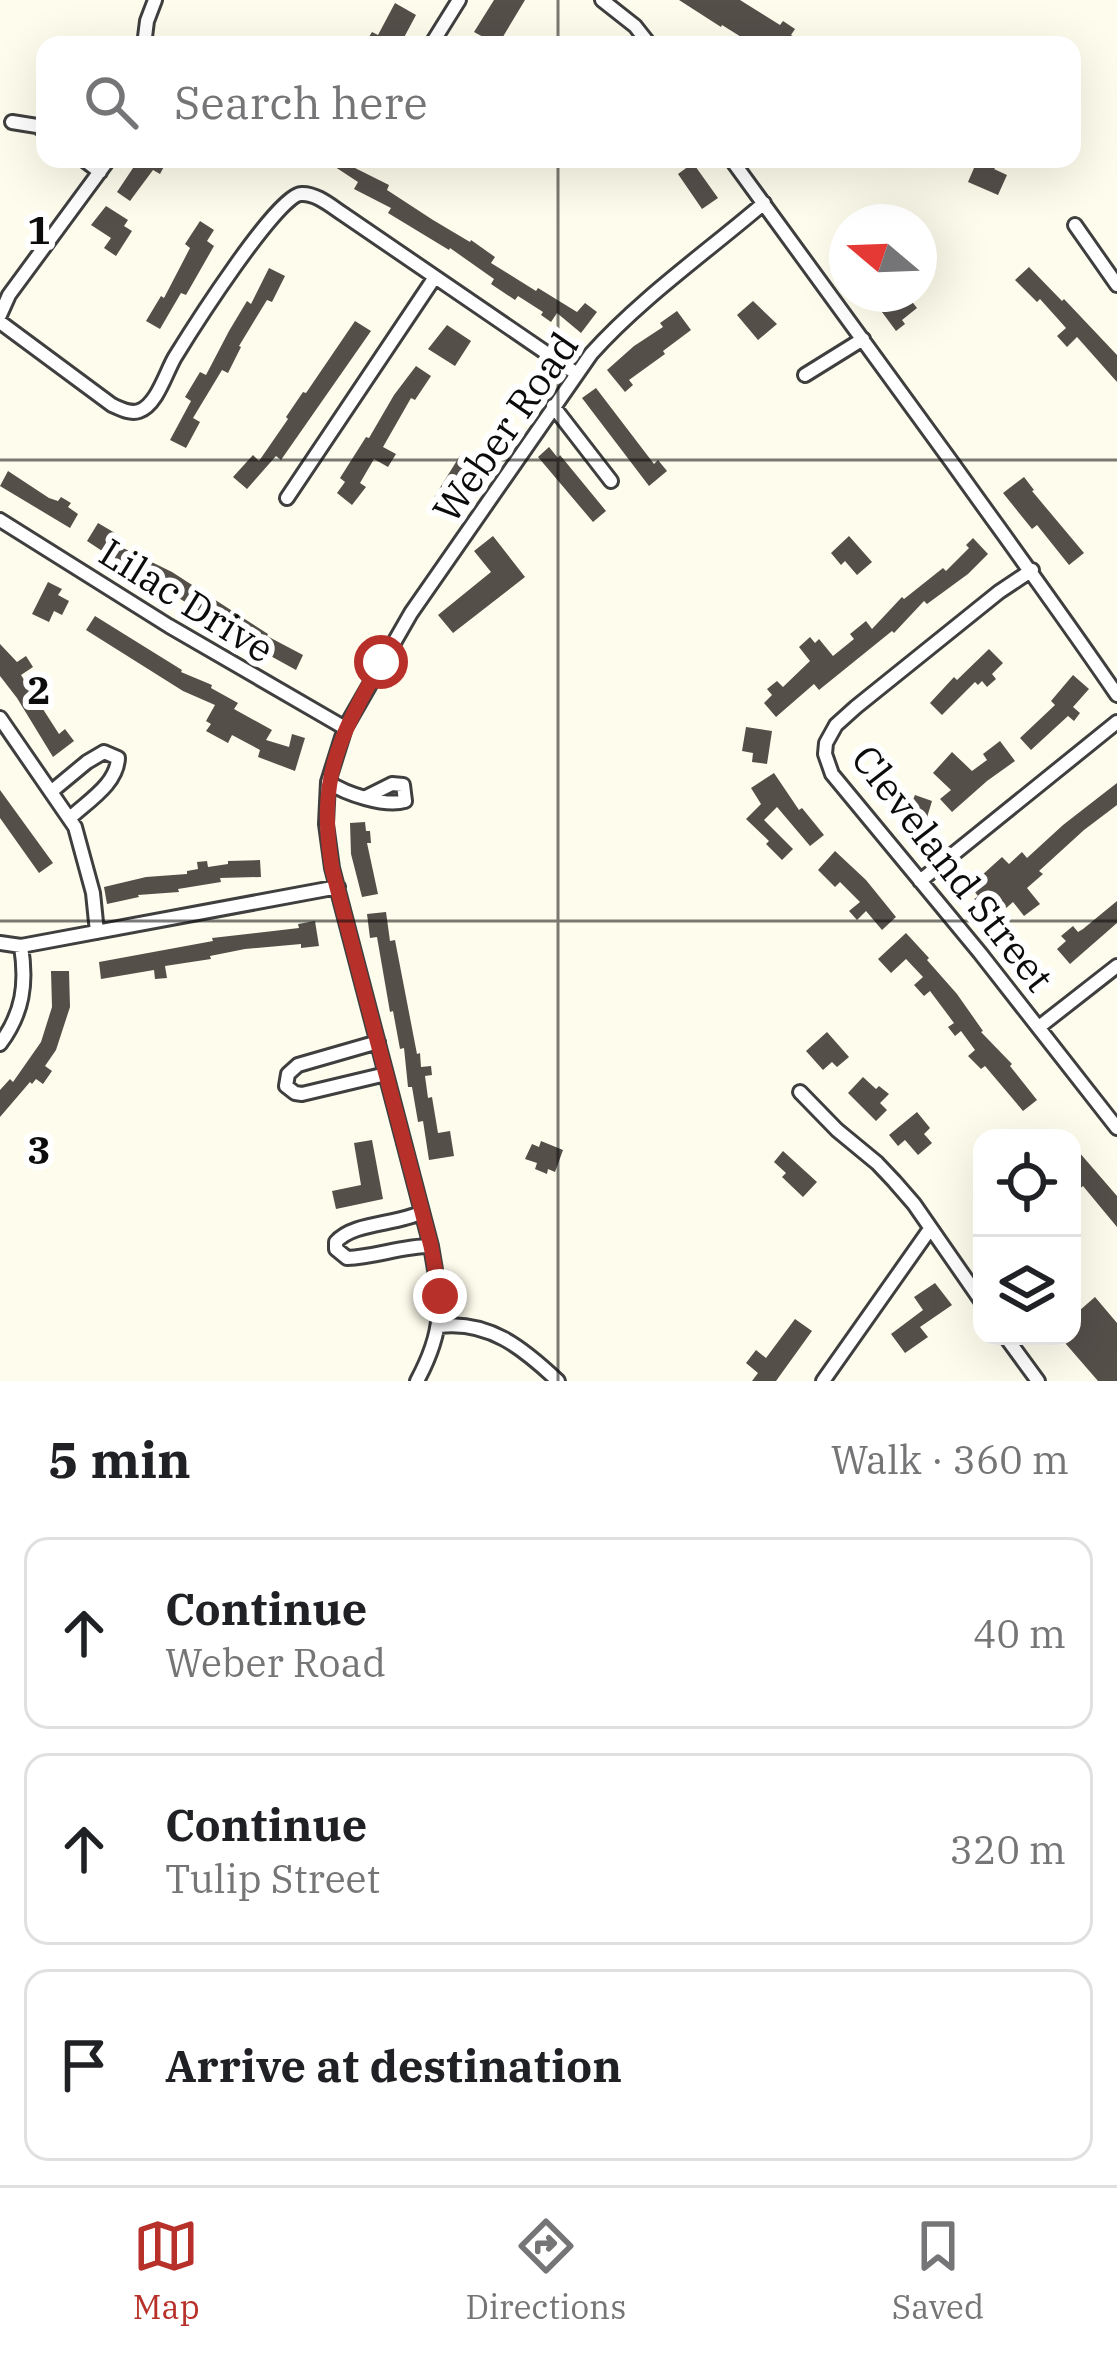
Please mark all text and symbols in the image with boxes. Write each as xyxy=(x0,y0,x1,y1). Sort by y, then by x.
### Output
search box xyxy=(36,36,1081,168)
icon: search xyxy=(78,69,144,135)
text: Search here xyxy=(174,73,428,131)
text: 1 xyxy=(27,204,51,255)
north arrow xyxy=(829,204,937,312)
street label: Weber Road xyxy=(421,322,589,532)
street label: Lilac Drive xyxy=(90,526,284,674)
route start xyxy=(354,635,408,689)
text: 2 xyxy=(27,664,51,715)
street label: Cleveland Street xyxy=(841,734,1065,1002)
text: 3 xyxy=(27,1124,51,1175)
map controls xyxy=(973,1129,1081,1345)
button: locate xyxy=(973,1129,1081,1237)
button: layers xyxy=(973,1237,1081,1345)
route end xyxy=(413,1269,467,1323)
text: 5 min xyxy=(48,1426,191,1492)
text: Walk · 360 m xyxy=(831,1434,1069,1485)
text: Continue xyxy=(165,1579,367,1637)
icon: ahead xyxy=(51,1600,117,1666)
text: 40 m xyxy=(973,1608,1066,1659)
text: Weber Road xyxy=(165,1637,386,1688)
text: Continue xyxy=(165,1795,367,1853)
icon: ahead xyxy=(51,1816,117,1882)
text: 320 m xyxy=(950,1824,1066,1875)
text: Tulip Street xyxy=(165,1853,380,1904)
icon: arrive xyxy=(51,2032,117,2098)
text: Arrive at destination xyxy=(165,2036,622,2094)
tab: Map xyxy=(133,2213,200,2328)
tab: Directions xyxy=(465,2213,626,2328)
tab: Saved xyxy=(892,2213,984,2328)

